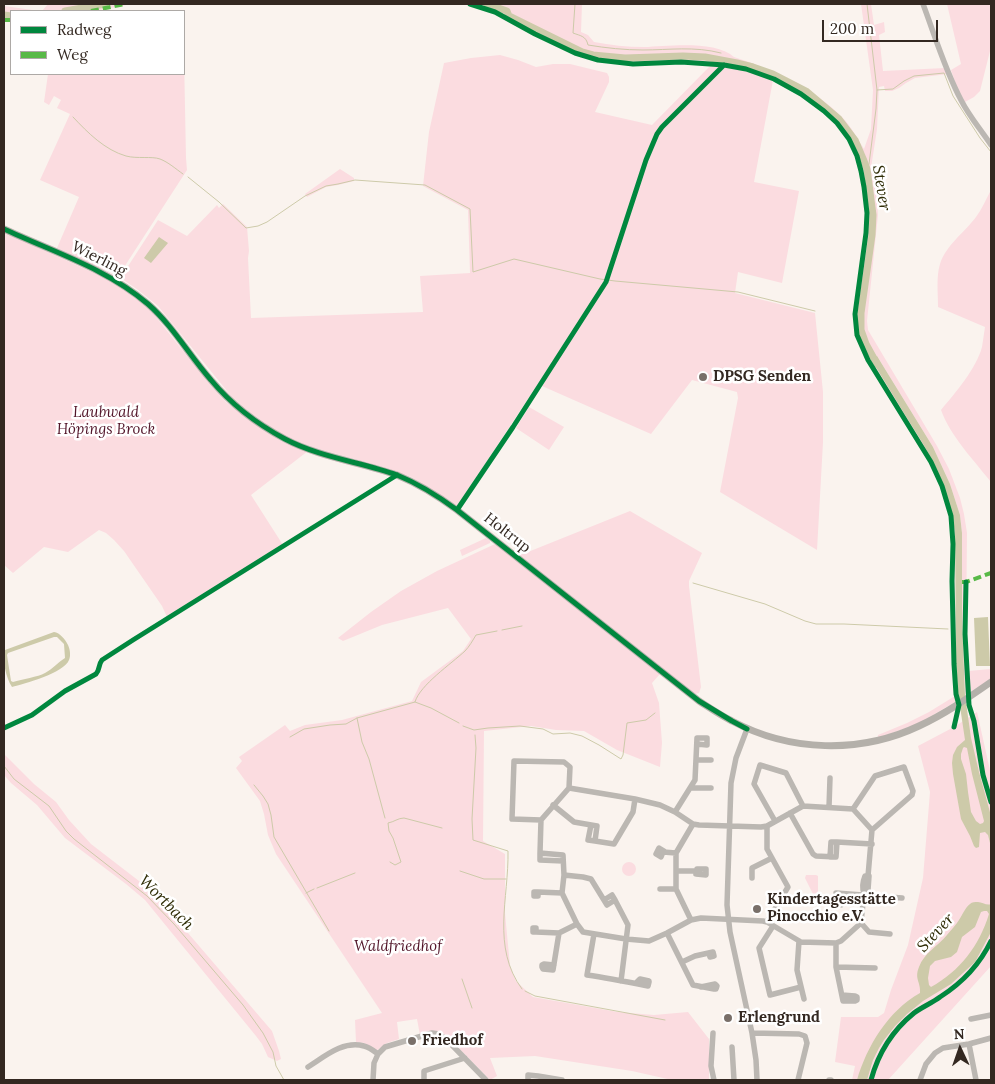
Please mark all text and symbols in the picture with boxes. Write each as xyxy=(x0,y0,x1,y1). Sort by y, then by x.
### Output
legend xyxy=(10,10,185,75)
scale bar xyxy=(825,10,941,42)
text: 200 m xyxy=(830,19,874,38)
text: Radweg xyxy=(57,20,111,39)
text: Weg xyxy=(57,45,88,64)
water label: Stever xyxy=(868,164,894,212)
street label: Wierling xyxy=(69,238,129,280)
place label: DPSG Senden xyxy=(713,368,811,386)
marker: DPSG Senden xyxy=(697,371,709,383)
park label: Laubwald Höpings Brock xyxy=(57,404,155,439)
street label: Holtrup xyxy=(480,509,534,557)
water label: Wortbach xyxy=(134,871,198,935)
place label: Kindertagesstätte Pinocchio e.V. xyxy=(767,891,896,926)
marker: Kindertagesstätte Pinocchio e.V. xyxy=(751,903,763,915)
water label: Stever xyxy=(913,910,959,956)
park label: Waldfriedhof xyxy=(354,938,442,956)
place label: Erlengrund xyxy=(738,1009,820,1027)
marker: Erlengrund xyxy=(722,1012,734,1024)
north arrow xyxy=(935,1024,985,1074)
text: N xyxy=(953,1025,965,1043)
place label: Friedhof xyxy=(422,1032,483,1050)
marker: Friedhof xyxy=(406,1035,418,1047)

